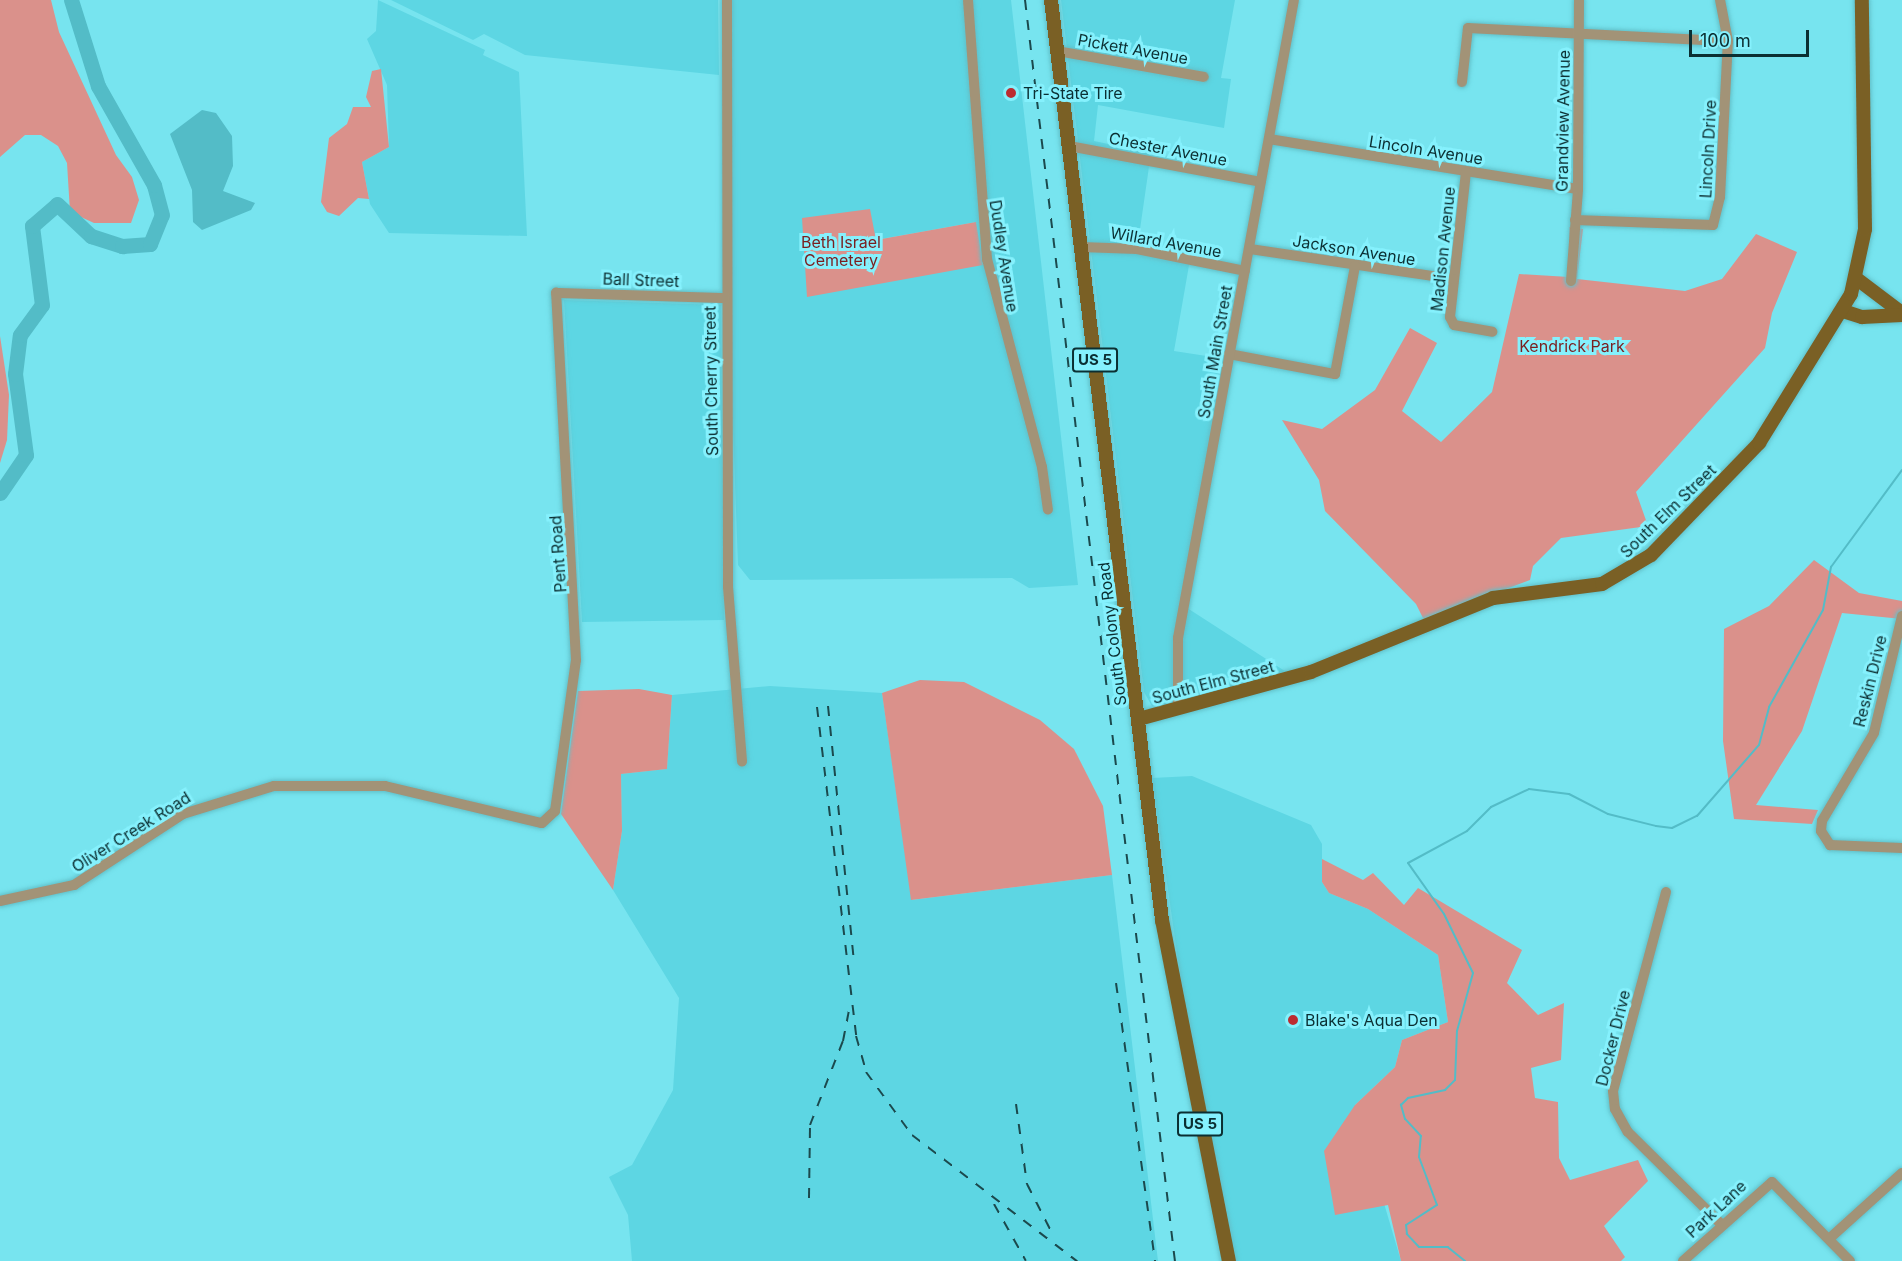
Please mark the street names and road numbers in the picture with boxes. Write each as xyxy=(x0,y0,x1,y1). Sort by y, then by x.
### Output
street label: Pickett Avenue xyxy=(1076,30,1190,68)
street label: Grandview Avenue xyxy=(1552,50,1574,192)
street label: Lincoln Drive xyxy=(1696,99,1720,199)
street label: Chester Avenue xyxy=(1107,128,1229,170)
street label: Lincoln Avenue xyxy=(1368,132,1484,168)
street label: Madison Avenue xyxy=(1427,186,1459,312)
street label: Dudley Avenue xyxy=(986,199,1022,313)
street label: Willard Avenue xyxy=(1109,223,1223,261)
street label: Jackson Avenue xyxy=(1291,231,1417,269)
street label: Ball Street xyxy=(602,269,680,291)
street label: South Main Street xyxy=(1194,284,1236,420)
street label: South Cherry Street xyxy=(700,306,722,456)
road number: US 5 xyxy=(1071,348,1119,372)
street label: South Elm Street xyxy=(1616,460,1720,562)
street label: Pent Road xyxy=(546,515,570,593)
street label: South Colony Road xyxy=(1094,561,1130,707)
street label: Reskin Drive xyxy=(1849,633,1891,729)
street label: South Elm Street xyxy=(1150,656,1276,708)
street label: Oliver Creek Road xyxy=(68,788,194,876)
street label: Docker Drive xyxy=(1592,988,1634,1088)
road number: US 5 xyxy=(1176,1112,1224,1136)
street label: Park Lane xyxy=(1682,1176,1750,1242)

